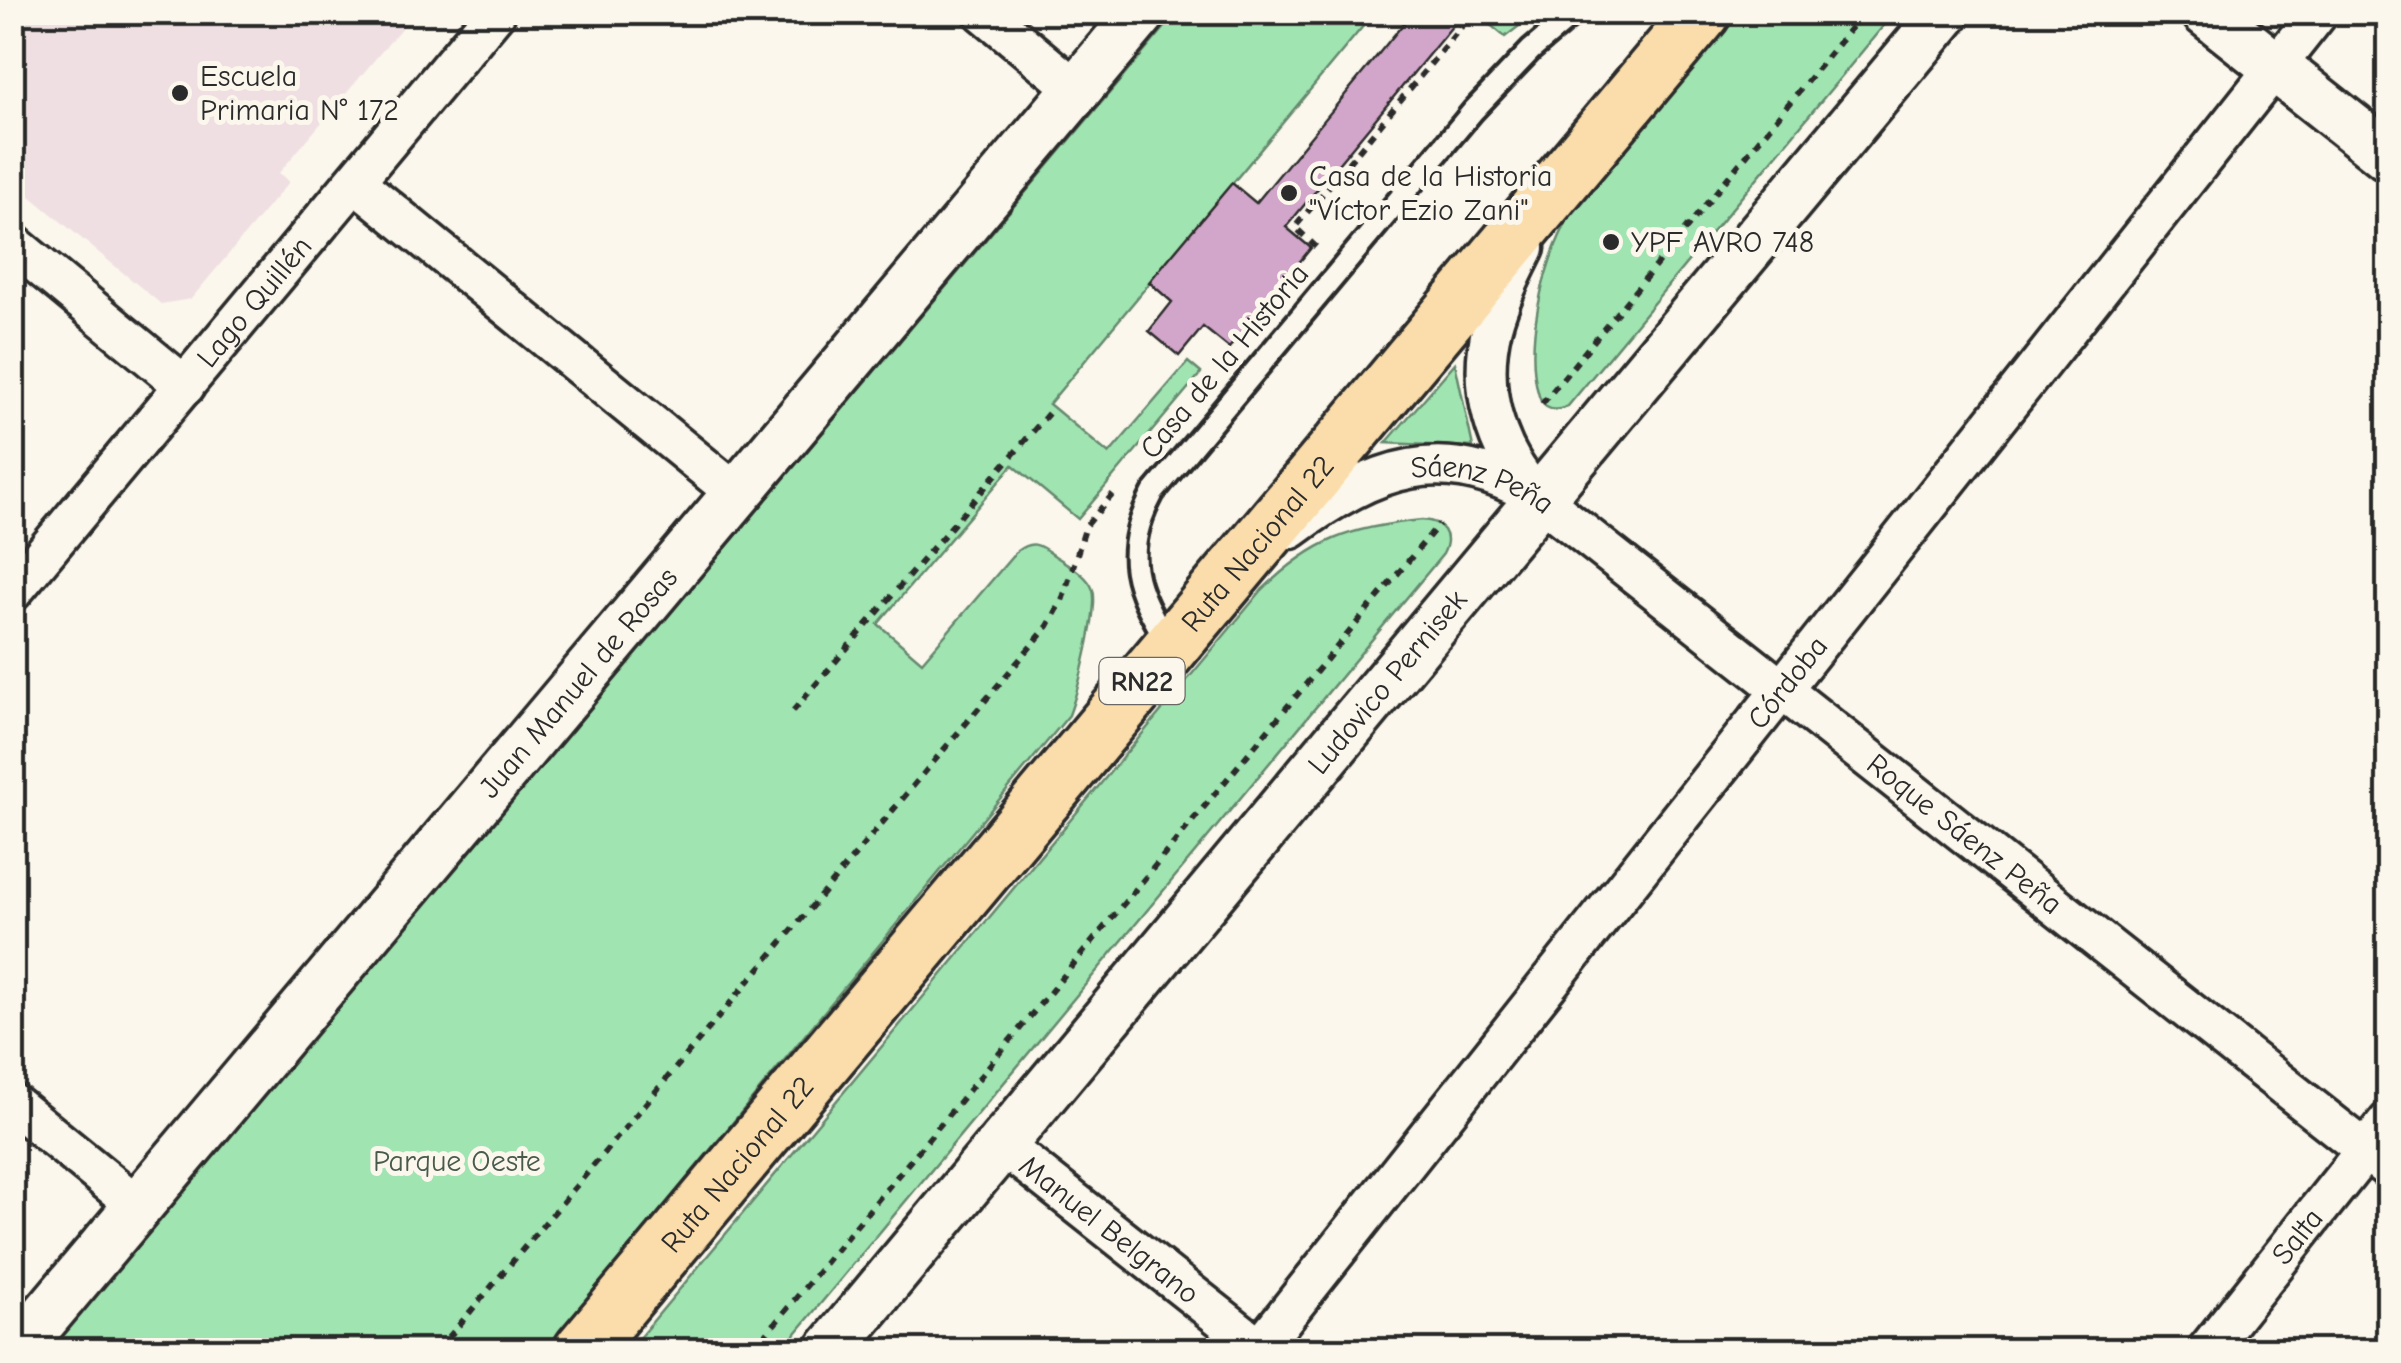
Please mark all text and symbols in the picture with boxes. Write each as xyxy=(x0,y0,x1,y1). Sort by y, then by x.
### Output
place label: Escuela Primaria N° 172 xyxy=(200,59,399,128)
marker: Escuela Primaria N° 172 xyxy=(169,82,191,104)
place label: Casa de la Historia "Víctor Ezio Zani" xyxy=(1309,159,1553,228)
marker: Casa de la Historia "Víctor Ezio Zani" xyxy=(1278,182,1300,204)
place label: YPF AVRO 748 xyxy=(1631,225,1814,260)
street label: Lago Quillén xyxy=(190,229,319,375)
marker: YPF AVRO 748 xyxy=(1600,231,1622,253)
street label: Casa de la Historia xyxy=(1133,257,1316,466)
street label: Ruta Nacional 22 xyxy=(1174,449,1342,639)
street label: Sáenz Peña xyxy=(1409,449,1561,521)
street label: Juan Manuel de Rosas xyxy=(472,561,685,805)
street label: Ludovico Pernisek xyxy=(1301,583,1475,781)
street label: Córdoba xyxy=(1740,629,1835,736)
road number: RN22 xyxy=(1100,658,1184,704)
street label: Roque Sáenz Peña xyxy=(1860,747,2069,922)
street label: Ruta Nacional 22 xyxy=(654,1070,822,1260)
park label: Parque Oeste xyxy=(373,1144,541,1179)
street label: Manuel Belgrano xyxy=(1012,1148,1206,1312)
street label: Salta xyxy=(2265,1202,2330,1272)

